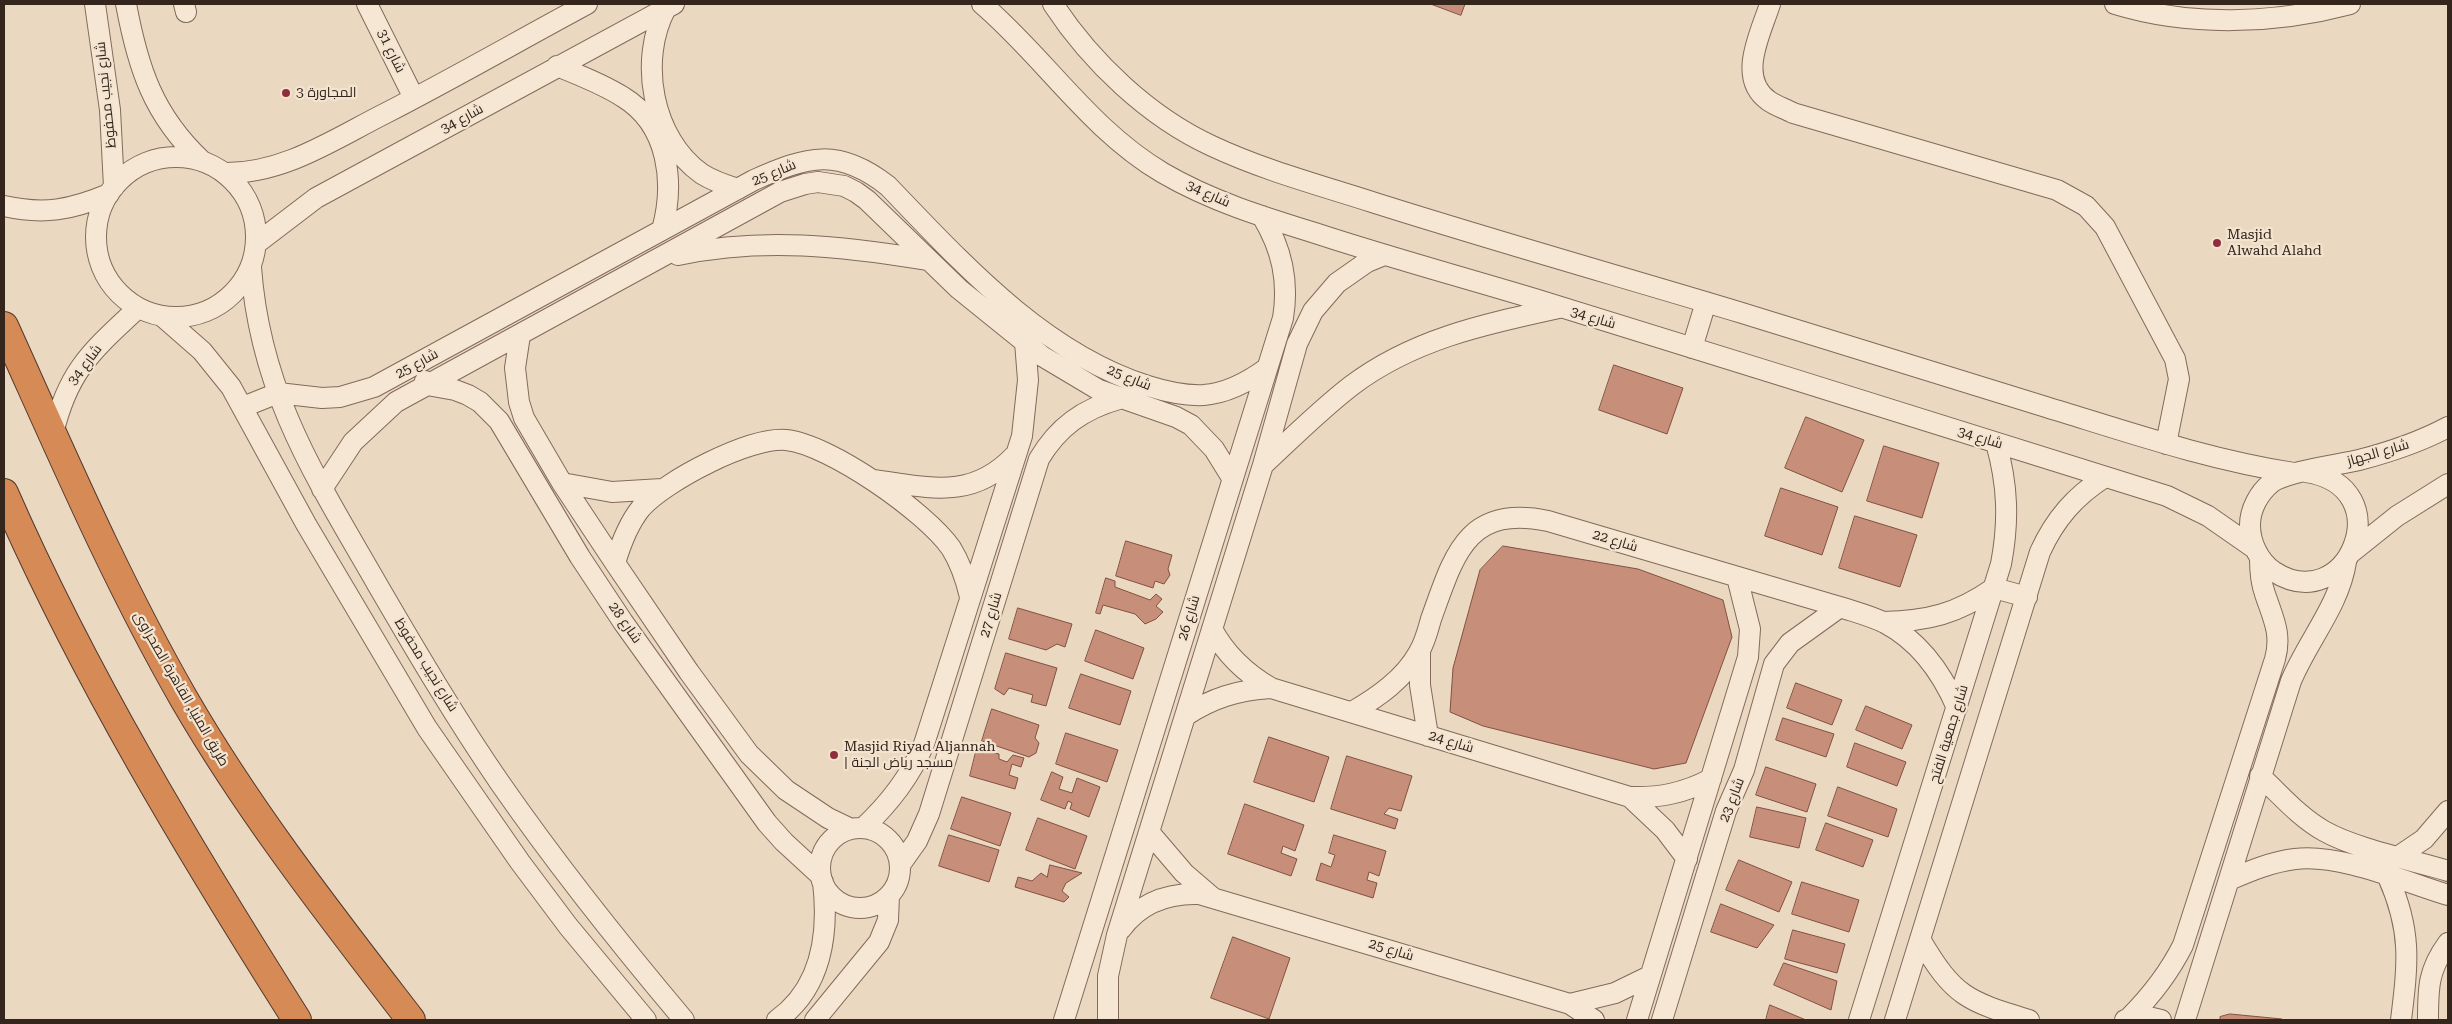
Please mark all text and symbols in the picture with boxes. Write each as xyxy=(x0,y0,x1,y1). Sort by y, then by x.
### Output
street label: شارع 31 xyxy=(373,26,409,76)
street label: شارع نجيب محفوظ xyxy=(92,41,120,149)
place label: المجاورة 3 xyxy=(296,85,357,101)
marker: المجاورة 3 xyxy=(280,87,292,99)
street label: شارع 34 xyxy=(438,100,486,138)
street label: شارع 25 xyxy=(749,156,799,190)
street label: شارع 34 xyxy=(1183,177,1233,211)
place label: Masjid Alwahd Alahd xyxy=(2227,227,2322,260)
marker: Masjid Alwahd Alahd xyxy=(2211,237,2223,249)
street label: شارع 34 xyxy=(1568,303,1618,333)
street label: شارع 34 xyxy=(64,341,106,389)
street label: شارع 25 xyxy=(393,345,441,383)
street label: شارع 25 xyxy=(1104,362,1154,394)
street label: شارع 34 xyxy=(1955,423,2005,453)
street label: شارع الجهاز xyxy=(2345,436,2411,470)
street label: شارع 22 xyxy=(1590,526,1640,556)
street label: شارع 27 xyxy=(976,590,1006,640)
street label: شارع 26 xyxy=(1174,593,1204,643)
street label: شارع 28 xyxy=(605,599,645,647)
street label: طريق المنيا, القاهرة الصحراوى xyxy=(130,608,232,770)
street label: شارع نجيب محفوظ xyxy=(390,615,462,715)
street label: شارع جمعية الفتح xyxy=(1926,683,1972,785)
street label: شارع 24 xyxy=(1426,727,1476,757)
place label: Masjid Riyad Aljannah | مسجد رياض الجنة xyxy=(844,739,995,772)
marker: Masjid Riyad Aljannah | مسجد رياض الجنة xyxy=(828,749,840,761)
street label: شارع 23 xyxy=(1716,775,1748,825)
street label: شارع 25 xyxy=(1366,935,1416,965)

